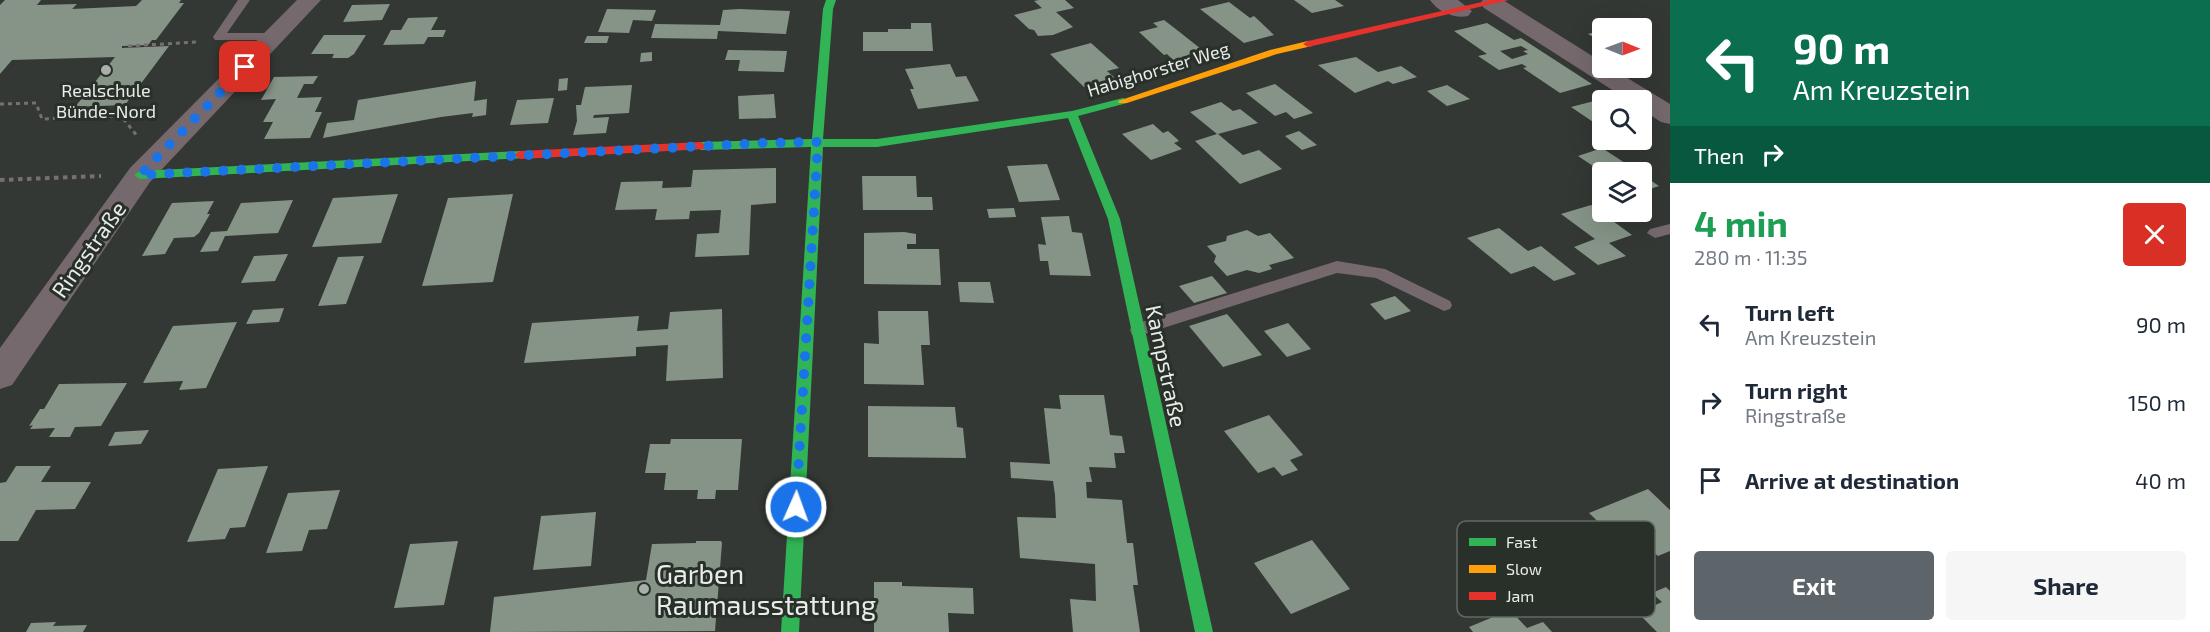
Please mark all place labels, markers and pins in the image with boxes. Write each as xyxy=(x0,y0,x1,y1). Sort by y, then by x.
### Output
pin xyxy=(219,41,270,92)
marker: Realschule Bünde-Nord xyxy=(99,63,113,77)
place label: Realschule Bünde-Nord xyxy=(56,79,156,122)
place label: Garben Raumausstattung xyxy=(656,557,876,621)
marker: Garben Raumausstattung xyxy=(637,582,651,596)

